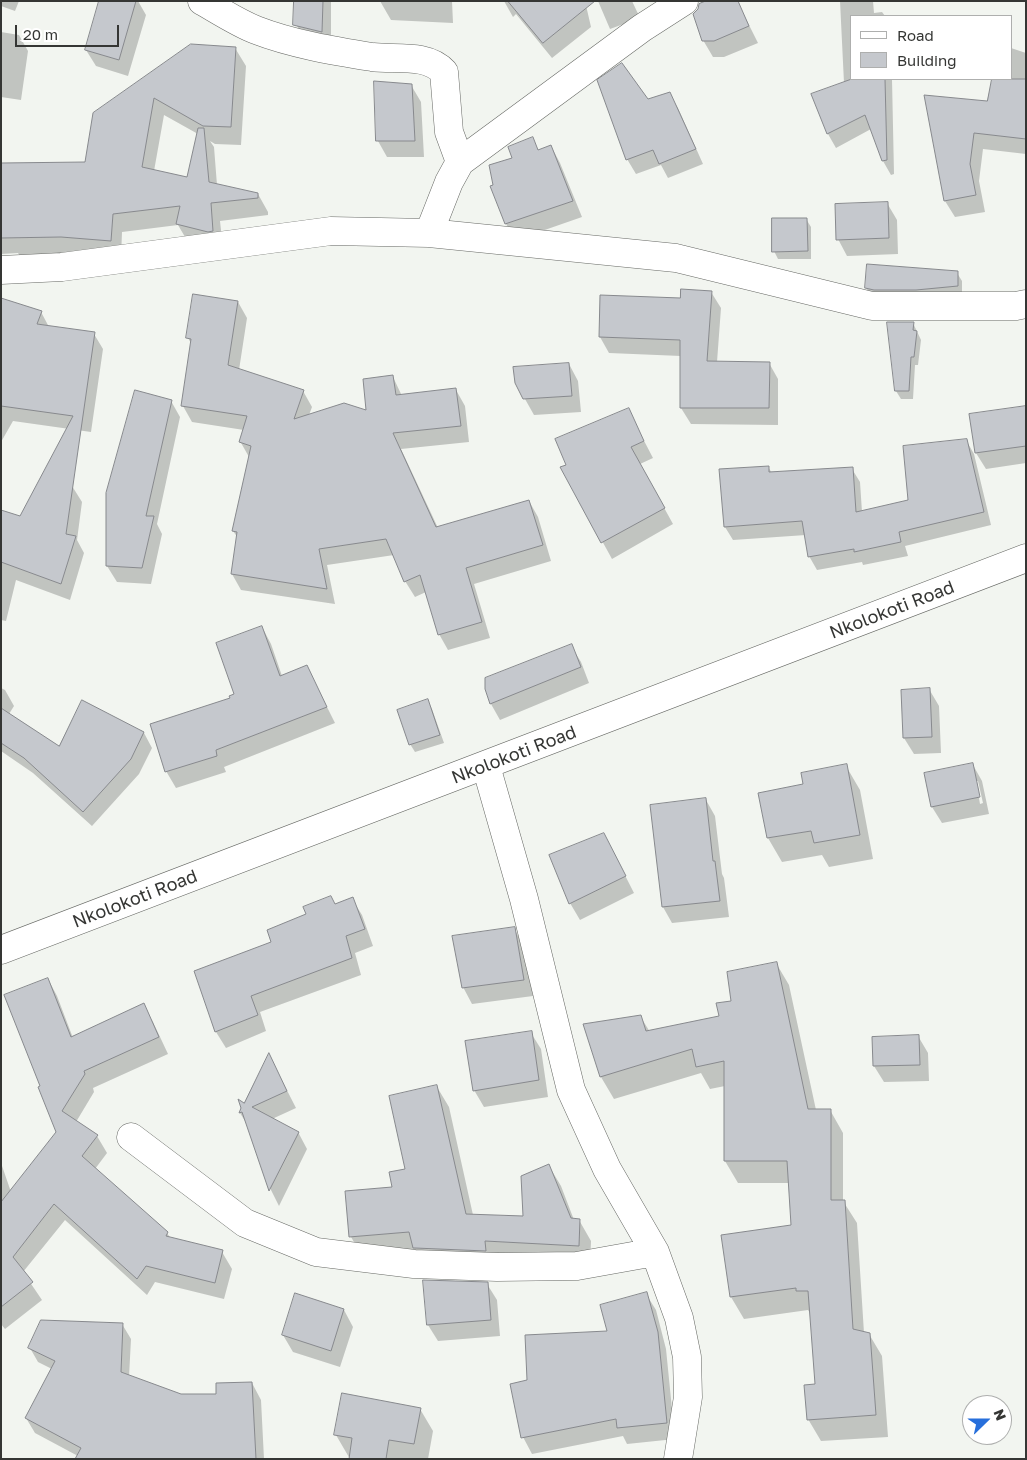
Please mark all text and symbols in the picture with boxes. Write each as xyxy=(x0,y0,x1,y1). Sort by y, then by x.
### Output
scale bar xyxy=(18,15,121,47)
legend xyxy=(850,15,1012,80)
text: 20 m xyxy=(23,25,58,43)
text: Road xyxy=(897,26,934,44)
text: Building xyxy=(897,51,957,69)
street label: Nkolokoti Road xyxy=(827,576,957,644)
street label: Nkolokoti Road xyxy=(449,721,579,789)
street label: Nkolokoti Road xyxy=(70,865,200,933)
north arrow xyxy=(962,1395,1012,1445)
text: N xyxy=(991,1406,1010,1423)

